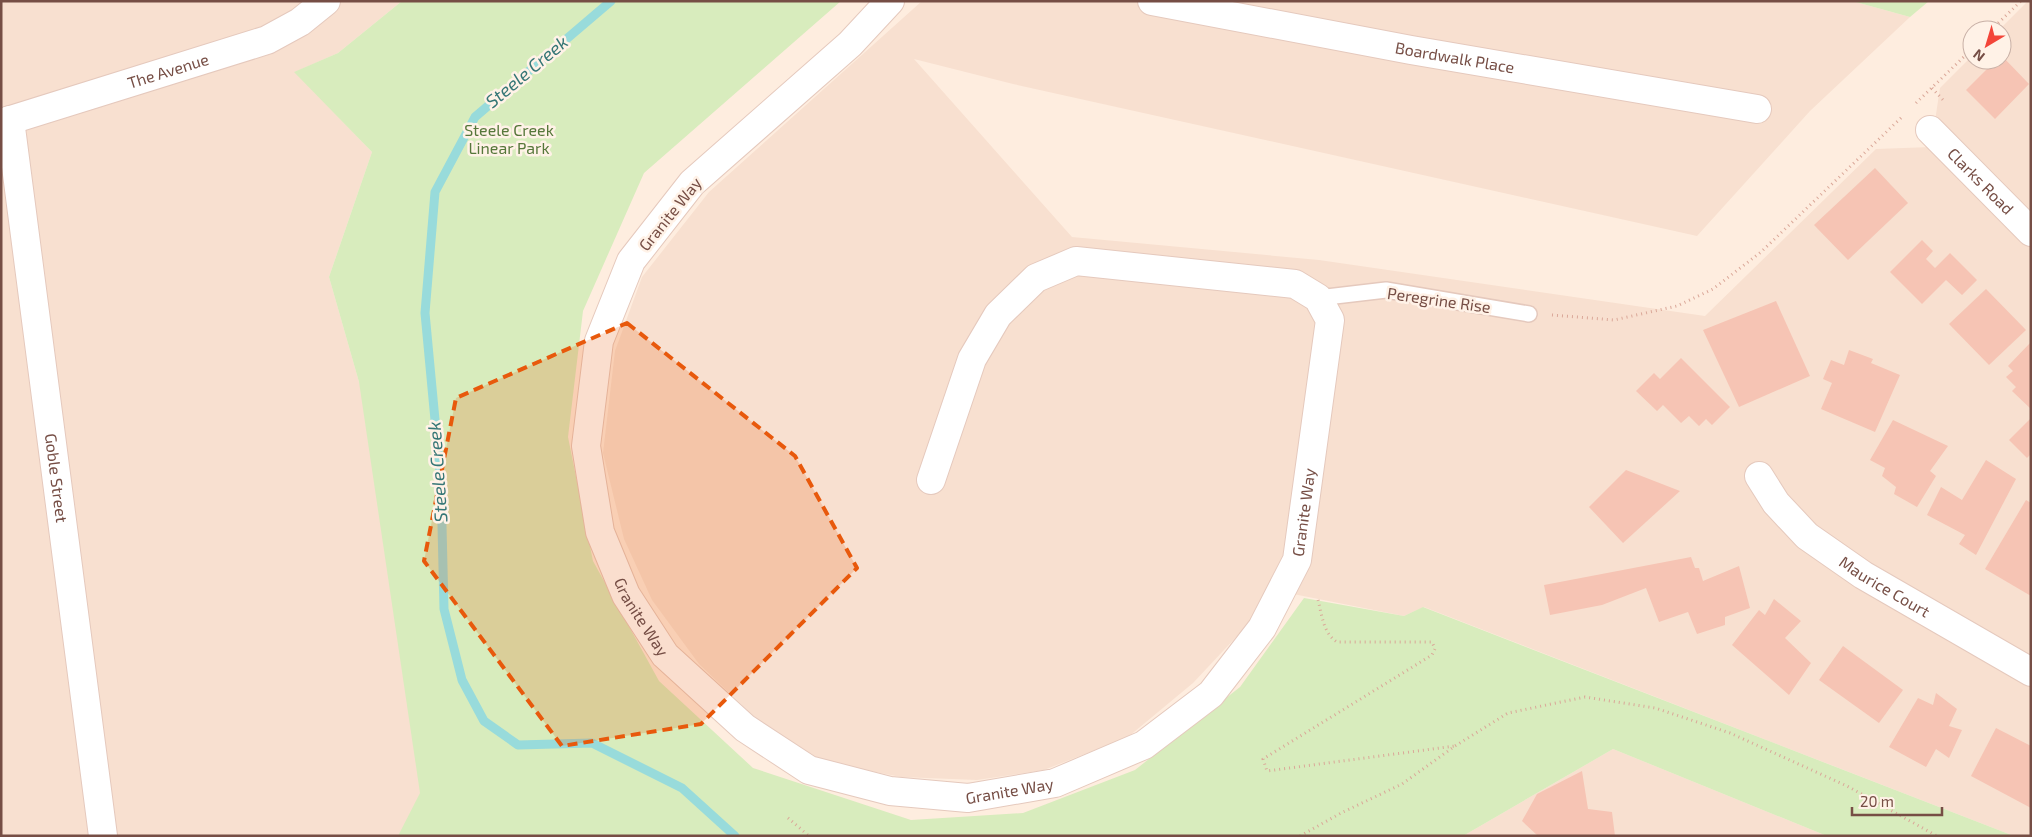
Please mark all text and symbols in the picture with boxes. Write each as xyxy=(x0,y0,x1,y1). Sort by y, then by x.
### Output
north arrow xyxy=(1962,20,2012,70)
water label: Steele Creek xyxy=(481,30,572,112)
street label: Boardwalk Place xyxy=(1394,37,1516,76)
text: N xyxy=(1969,46,1988,65)
street label: The Avenue xyxy=(125,49,211,92)
park label: Steele Creek Linear Park xyxy=(464,120,554,157)
street label: Clarks Road xyxy=(1944,144,2018,218)
street label: Granite Way xyxy=(634,173,705,254)
street label: Peregrine Rise xyxy=(1386,283,1492,316)
water label: Steele Creek xyxy=(423,421,451,523)
street label: Goble Street xyxy=(42,432,72,524)
street label: Granite Way xyxy=(1288,467,1319,558)
street label: Maurice Court xyxy=(1836,552,1933,621)
street label: Granite Way xyxy=(611,575,673,660)
street label: Granite Way xyxy=(964,773,1055,807)
scale bar xyxy=(1852,784,1942,816)
text: 20 m xyxy=(1860,792,1894,810)

